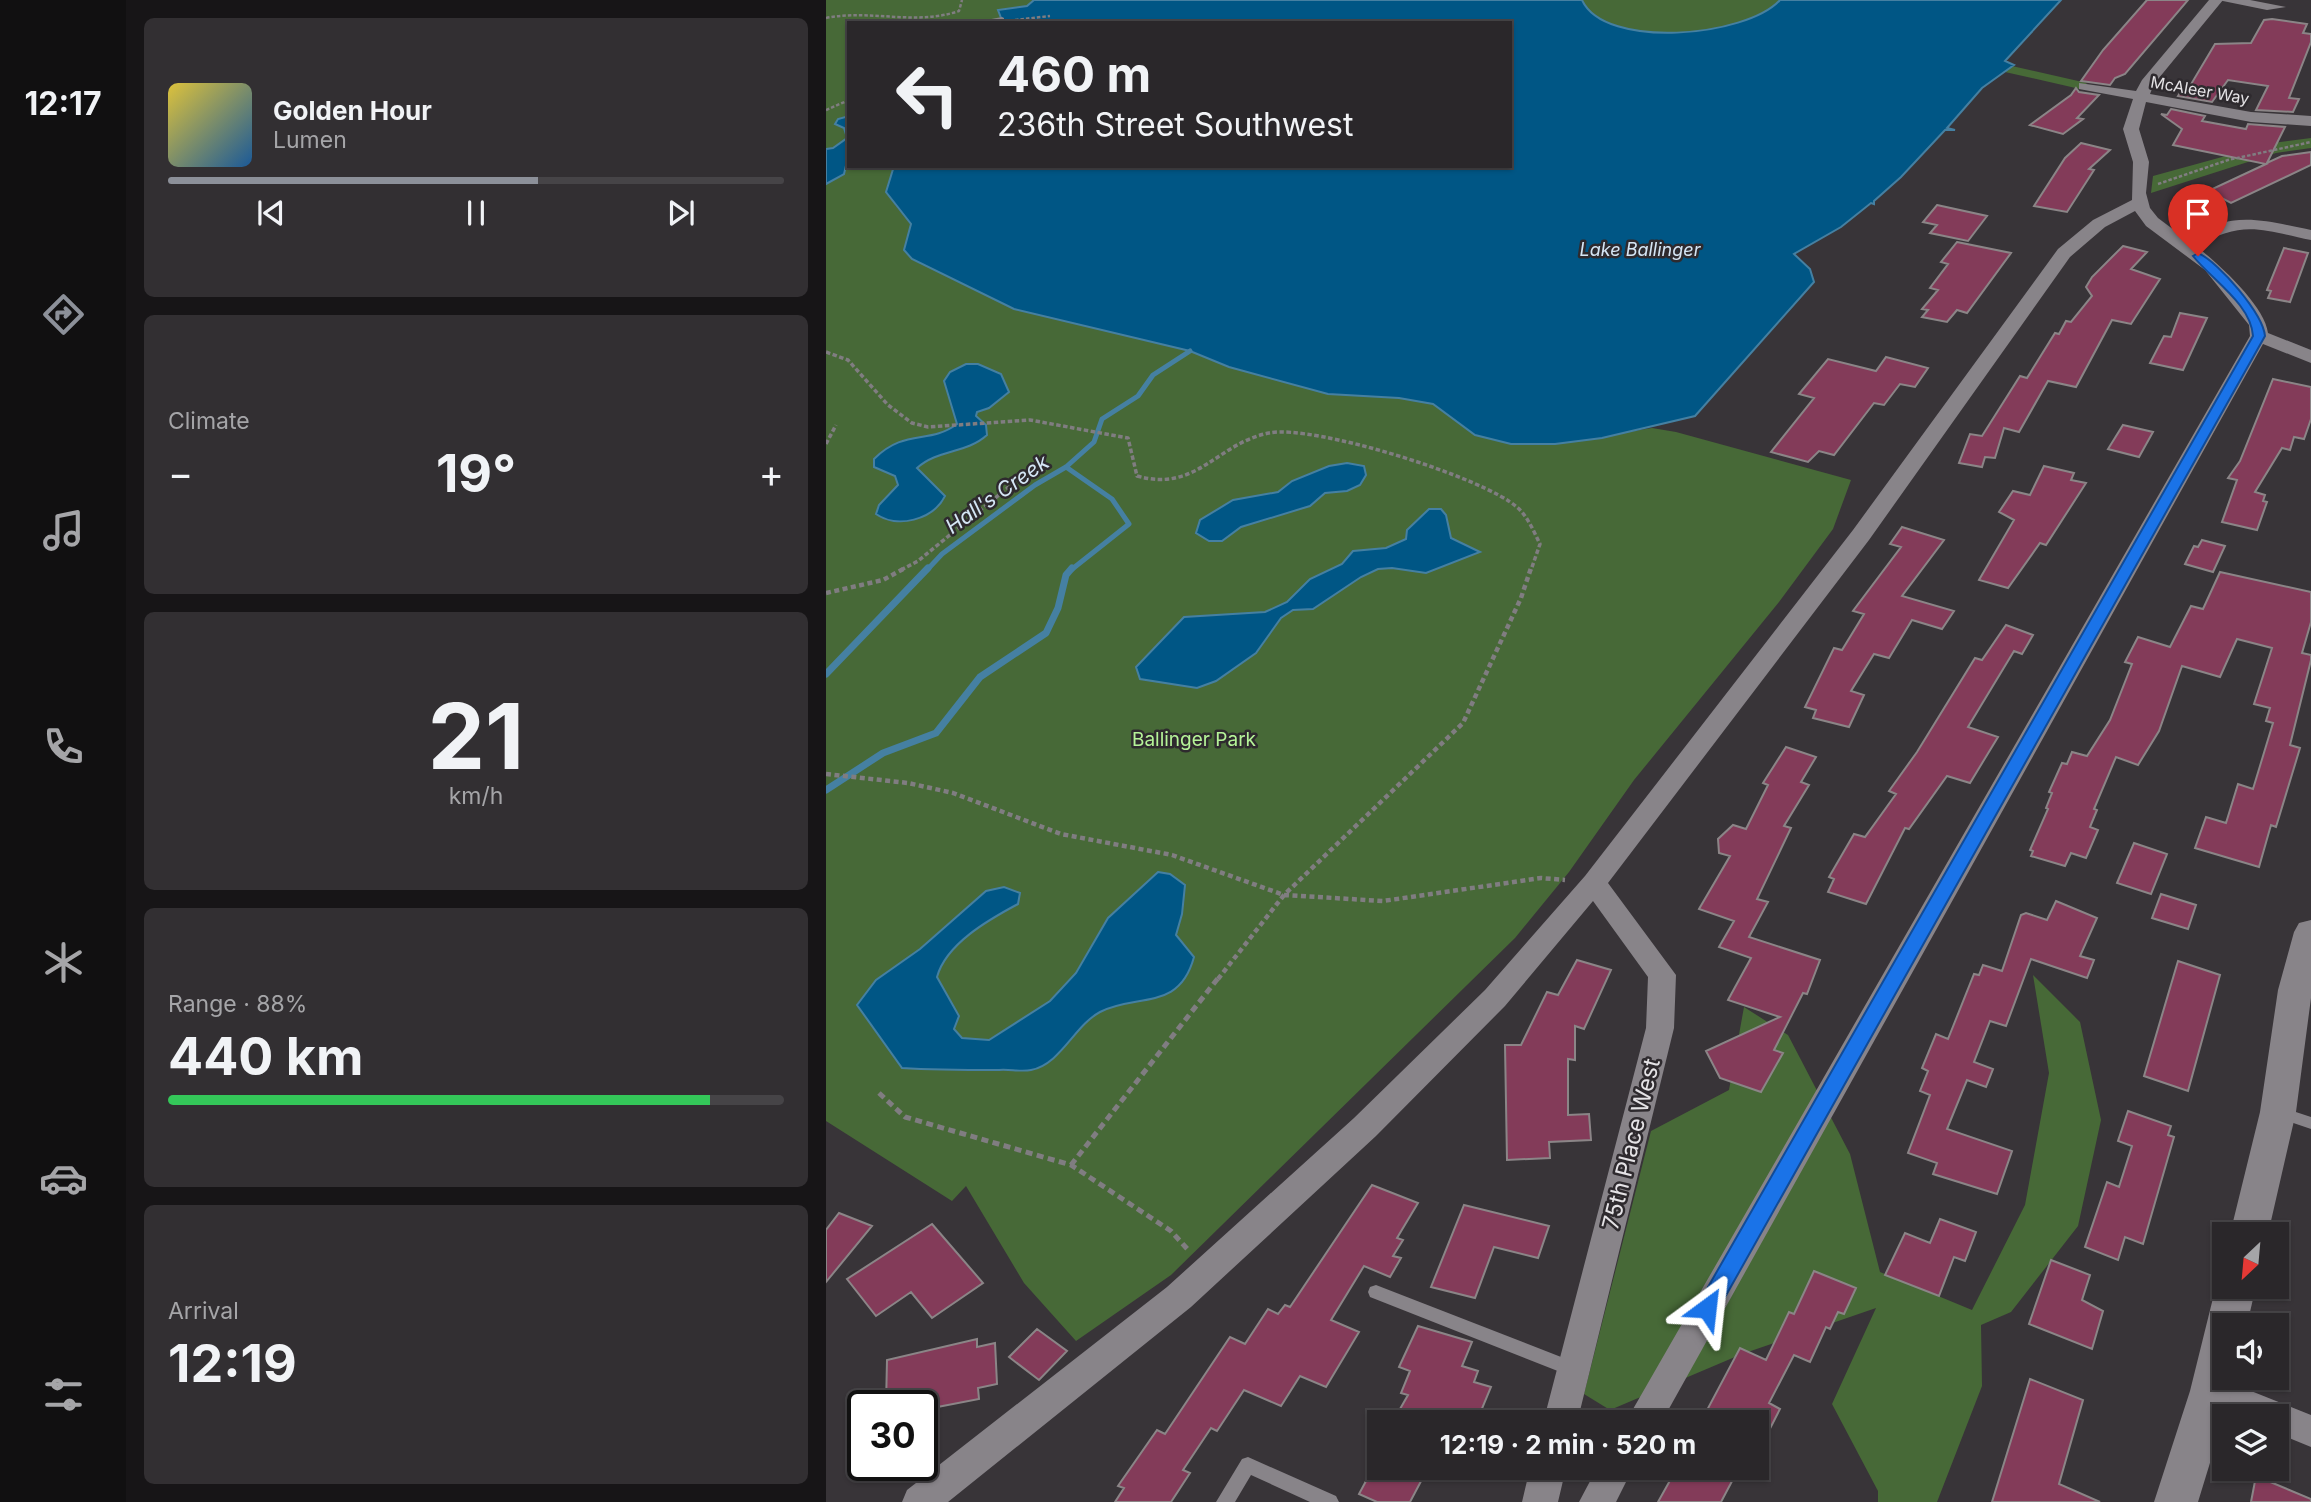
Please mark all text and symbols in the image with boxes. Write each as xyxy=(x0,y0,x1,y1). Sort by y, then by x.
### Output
text: 460 m xyxy=(997,45,1151,104)
icon: left xyxy=(882,49,973,140)
street label: McAleer Way xyxy=(2149,71,2251,109)
text: 12:17 xyxy=(24,84,102,123)
text: Golden Hour xyxy=(273,95,432,126)
text: 236th Street Southwest xyxy=(997,105,1353,144)
text: Lumen xyxy=(273,126,347,154)
pin xyxy=(2168,184,2228,256)
icon: previous xyxy=(252,194,290,232)
icon: pause xyxy=(457,194,495,232)
icon: next xyxy=(662,194,700,232)
icon: arrive xyxy=(2179,195,2217,233)
water label: Lake Ballinger xyxy=(1580,239,1702,260)
icon: directions xyxy=(39,290,88,339)
text: Climate xyxy=(168,407,250,435)
text: 19° xyxy=(436,442,516,505)
water label: Hall's Creek xyxy=(940,449,1054,539)
text: − xyxy=(168,450,193,496)
text: + xyxy=(759,450,784,496)
icon: music xyxy=(39,506,88,555)
text: 21 xyxy=(428,681,524,791)
icon: phone xyxy=(39,722,88,771)
park label: Ballinger Park xyxy=(1132,728,1257,751)
text: km/h xyxy=(449,782,503,810)
icon: climate xyxy=(39,938,88,987)
text: Range · 88% xyxy=(168,990,307,1018)
text: 440 km xyxy=(168,1025,363,1088)
street label: 75th Place West xyxy=(1596,1055,1666,1232)
icon: car xyxy=(39,1154,88,1203)
north arrow xyxy=(2212,1222,2289,1298)
map controls xyxy=(2212,1222,2289,1481)
position arrow xyxy=(1670,1271,1744,1345)
text: Arrival xyxy=(168,1297,239,1325)
button: sound xyxy=(2212,1313,2289,1390)
text: 12:19 xyxy=(168,1332,297,1395)
icon: filters xyxy=(39,1370,88,1419)
speed limit sign: 30 xyxy=(847,1390,938,1481)
button: layers xyxy=(2212,1404,2289,1481)
text: 12:19 · 2 min · 520 m xyxy=(1440,1429,1696,1460)

